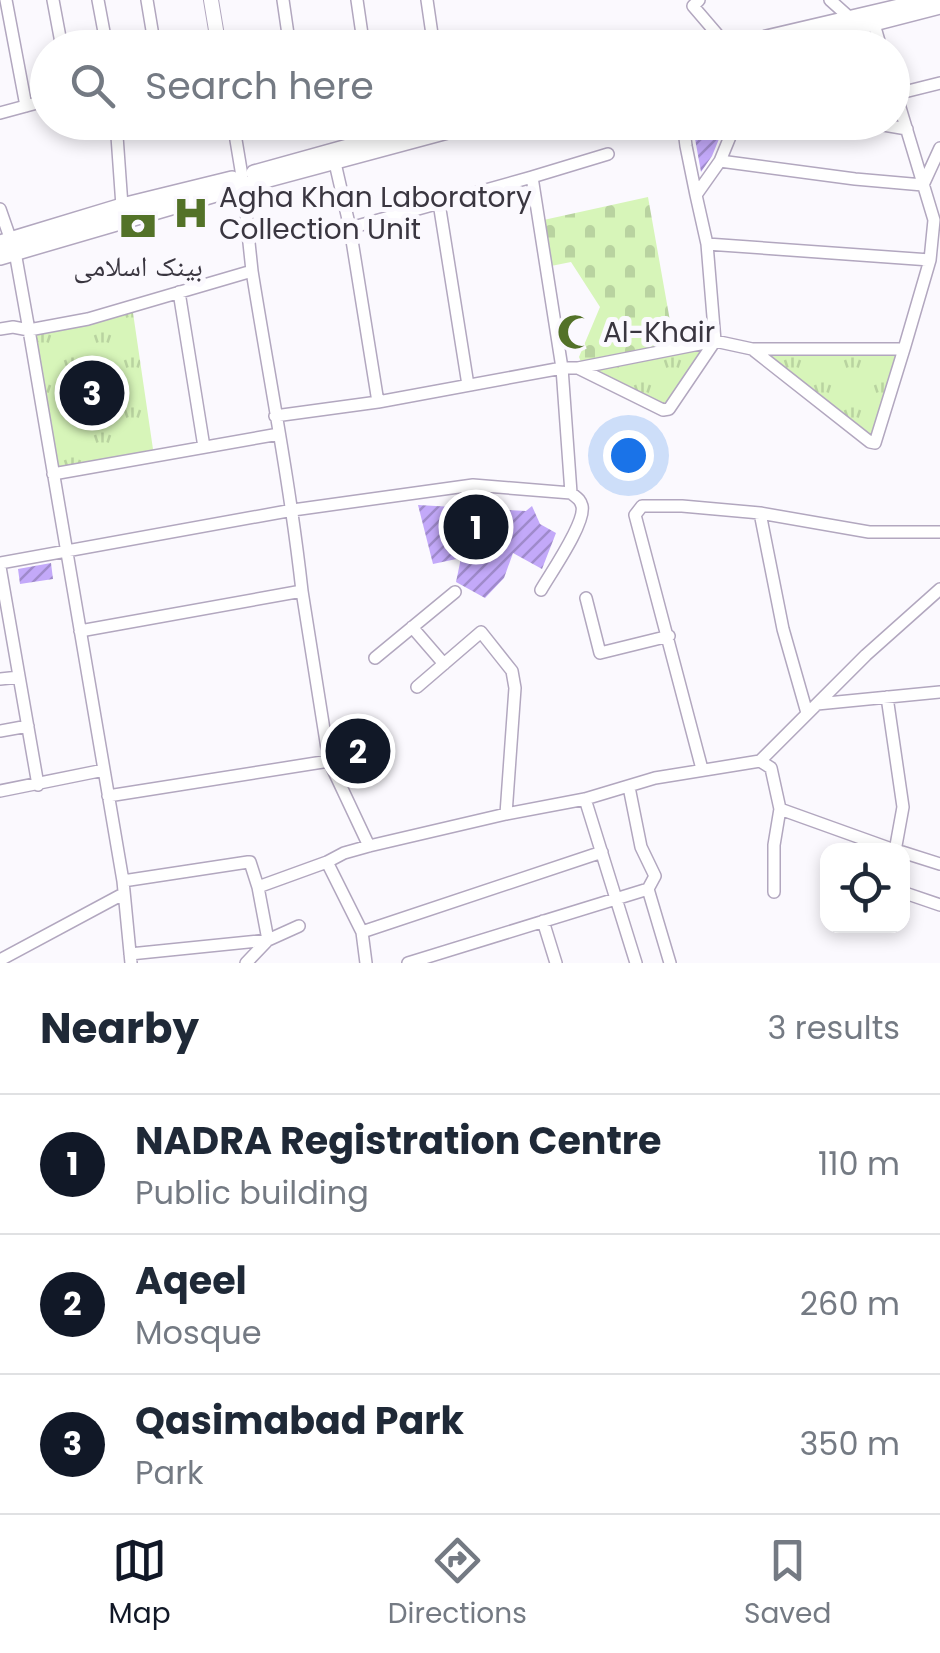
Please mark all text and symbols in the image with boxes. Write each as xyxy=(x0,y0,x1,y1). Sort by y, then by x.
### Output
search box xyxy=(30,30,910,140)
icon: search xyxy=(65,58,120,113)
text: Search here xyxy=(145,59,374,112)
place label: Agha Khan Laboratory Collection Unit xyxy=(219,178,532,249)
hospital icon: Agha Khan Laboratory Collection Unit xyxy=(172,194,210,232)
bank icon: بینک اسلامی xyxy=(119,207,157,245)
place label: بینک اسلامی xyxy=(73,247,203,286)
mosque icon: Al-Khair xyxy=(556,313,594,351)
place label: Al-Khair xyxy=(603,313,715,352)
pin: 3 xyxy=(59,356,124,430)
your location xyxy=(603,430,654,481)
pin: 1 xyxy=(444,490,508,564)
pin: 2 xyxy=(326,714,390,788)
map controls xyxy=(820,843,910,933)
button: locate xyxy=(820,843,910,933)
text: Nearby xyxy=(40,999,199,1058)
text: 3 results xyxy=(767,1005,900,1050)
text: NADRA Registration Centre xyxy=(135,1114,662,1167)
text: 1 xyxy=(66,1141,79,1186)
text: 110 m xyxy=(818,1141,900,1186)
text: Public building xyxy=(135,1170,369,1215)
text: Aqeel xyxy=(135,1254,247,1307)
text: 2 xyxy=(63,1281,82,1326)
text: 260 m xyxy=(800,1281,900,1326)
text: Mosque xyxy=(135,1310,262,1355)
text: Qasimabad Park xyxy=(135,1394,464,1447)
text: 3 xyxy=(63,1421,82,1466)
text: 350 m xyxy=(799,1421,900,1466)
text: Park xyxy=(135,1450,204,1495)
tab: Map xyxy=(109,1533,171,1635)
tab: Directions xyxy=(388,1533,527,1635)
tab: Saved xyxy=(744,1533,831,1635)

